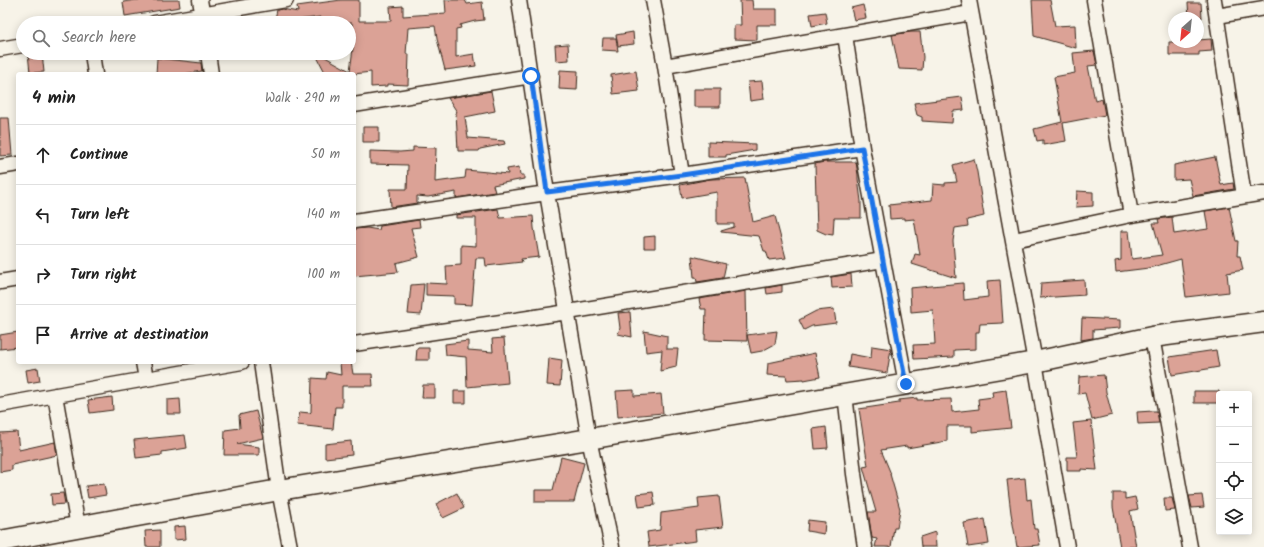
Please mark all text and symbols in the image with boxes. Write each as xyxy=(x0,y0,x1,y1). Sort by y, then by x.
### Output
north arrow xyxy=(1168,12,1204,48)
search box xyxy=(16,16,356,60)
text: Search here xyxy=(62,26,136,50)
icon: search xyxy=(30,27,52,49)
route start xyxy=(522,67,540,85)
text: 4 min xyxy=(32,85,76,112)
text: Walk · 290 m xyxy=(265,88,340,109)
text: Continue xyxy=(70,143,128,167)
icon: ahead xyxy=(32,144,54,166)
text: 50 m xyxy=(311,144,340,165)
text: Turn left xyxy=(70,203,130,227)
icon: left xyxy=(32,204,54,226)
text: 140 m xyxy=(307,204,340,225)
text: Turn right xyxy=(70,263,137,287)
icon: right xyxy=(32,264,54,286)
text: 100 m xyxy=(307,264,340,285)
text: Arrive at destination xyxy=(70,323,209,347)
icon: arrive xyxy=(32,324,54,346)
route end xyxy=(897,375,915,393)
map controls xyxy=(1216,391,1252,535)
button: + xyxy=(1216,391,1252,427)
button: − xyxy=(1216,427,1252,463)
button: locate xyxy=(1216,463,1252,499)
button: layers xyxy=(1216,499,1252,535)

